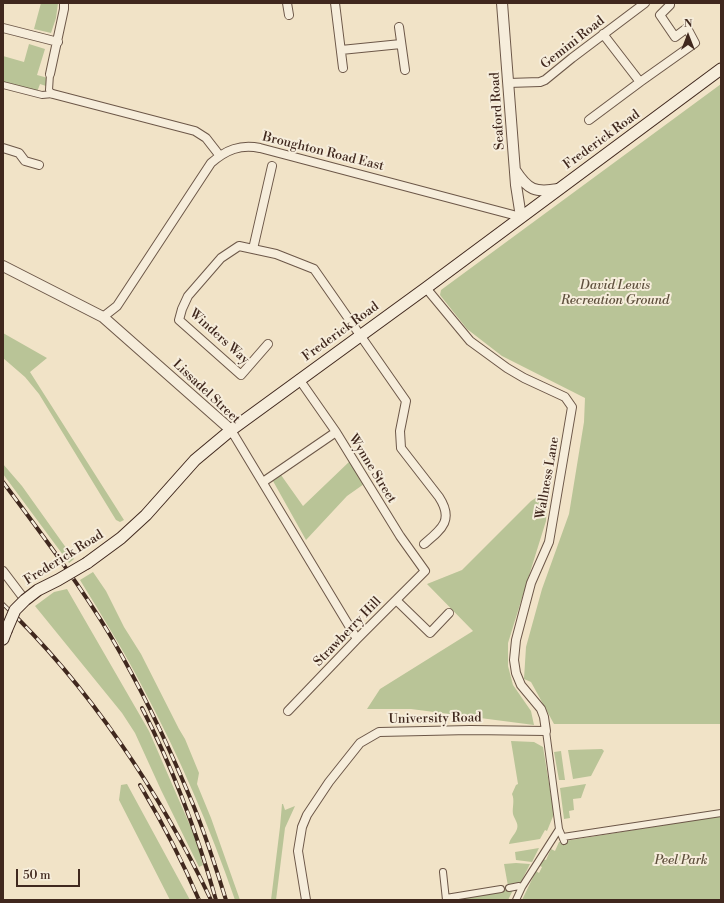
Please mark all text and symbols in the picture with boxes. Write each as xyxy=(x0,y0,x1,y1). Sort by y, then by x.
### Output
street label: Gemini Road xyxy=(538,13,608,73)
north arrow xyxy=(668,16,708,56)
text: N xyxy=(684,17,692,31)
street label: Seaford Road xyxy=(487,72,509,150)
street label: Frederick Road xyxy=(561,107,643,173)
street label: Broughton Road East xyxy=(261,129,385,175)
park label: David Lewis Recreation Ground xyxy=(561,278,669,309)
street label: Frederick Road xyxy=(300,299,382,365)
street label: Winders Way xyxy=(186,306,252,368)
street label: Lissadel Street xyxy=(169,357,243,427)
street label: Wynne Street xyxy=(345,432,399,506)
street label: Wallness Lane xyxy=(533,436,563,520)
street label: Frederick Road xyxy=(21,527,107,589)
street label: Strawberry Hill xyxy=(311,594,385,670)
street label: University Road xyxy=(388,710,482,728)
park label: Peel Park xyxy=(654,853,708,869)
scale bar xyxy=(18,861,82,887)
text: 50 m xyxy=(23,868,51,883)

